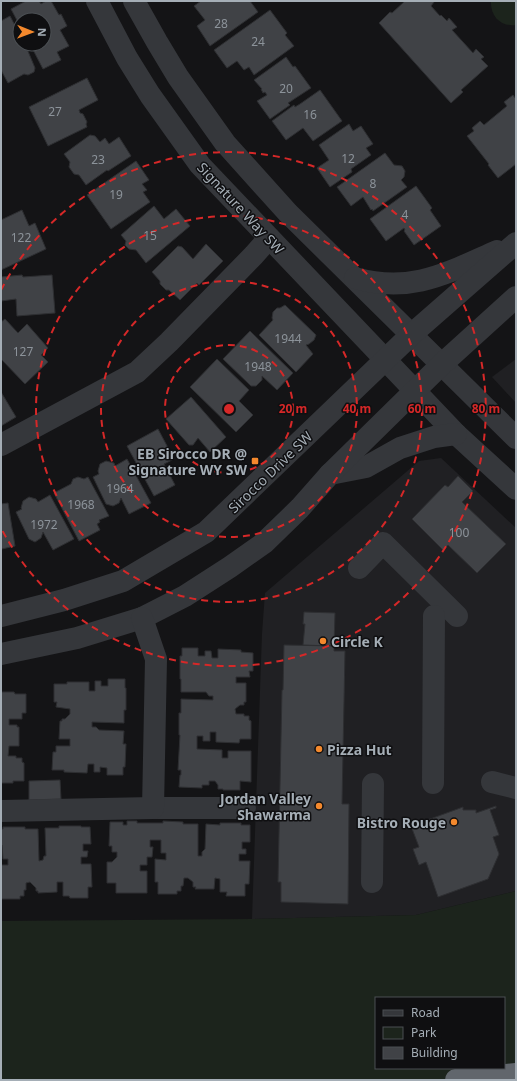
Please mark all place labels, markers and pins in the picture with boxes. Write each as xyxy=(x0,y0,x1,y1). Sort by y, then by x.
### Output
centre of rings xyxy=(222,402,236,416)
place label: EB Sirocco DR @ Signature WY SW xyxy=(128,444,247,479)
marker: EB Sirocco DR @ Signature WY SW xyxy=(250,456,260,466)
place label: Circle K xyxy=(331,632,384,651)
marker: Circle K xyxy=(318,636,328,646)
place label: Pizza Hut xyxy=(327,740,392,759)
marker: Pizza Hut xyxy=(314,744,324,754)
place label: Jordan Valley Shawarma xyxy=(218,789,311,824)
marker: Jordan Valley Shawarma xyxy=(314,801,324,811)
place label: Bistro Rouge xyxy=(357,813,446,832)
marker: Bistro Rouge xyxy=(449,817,459,827)

